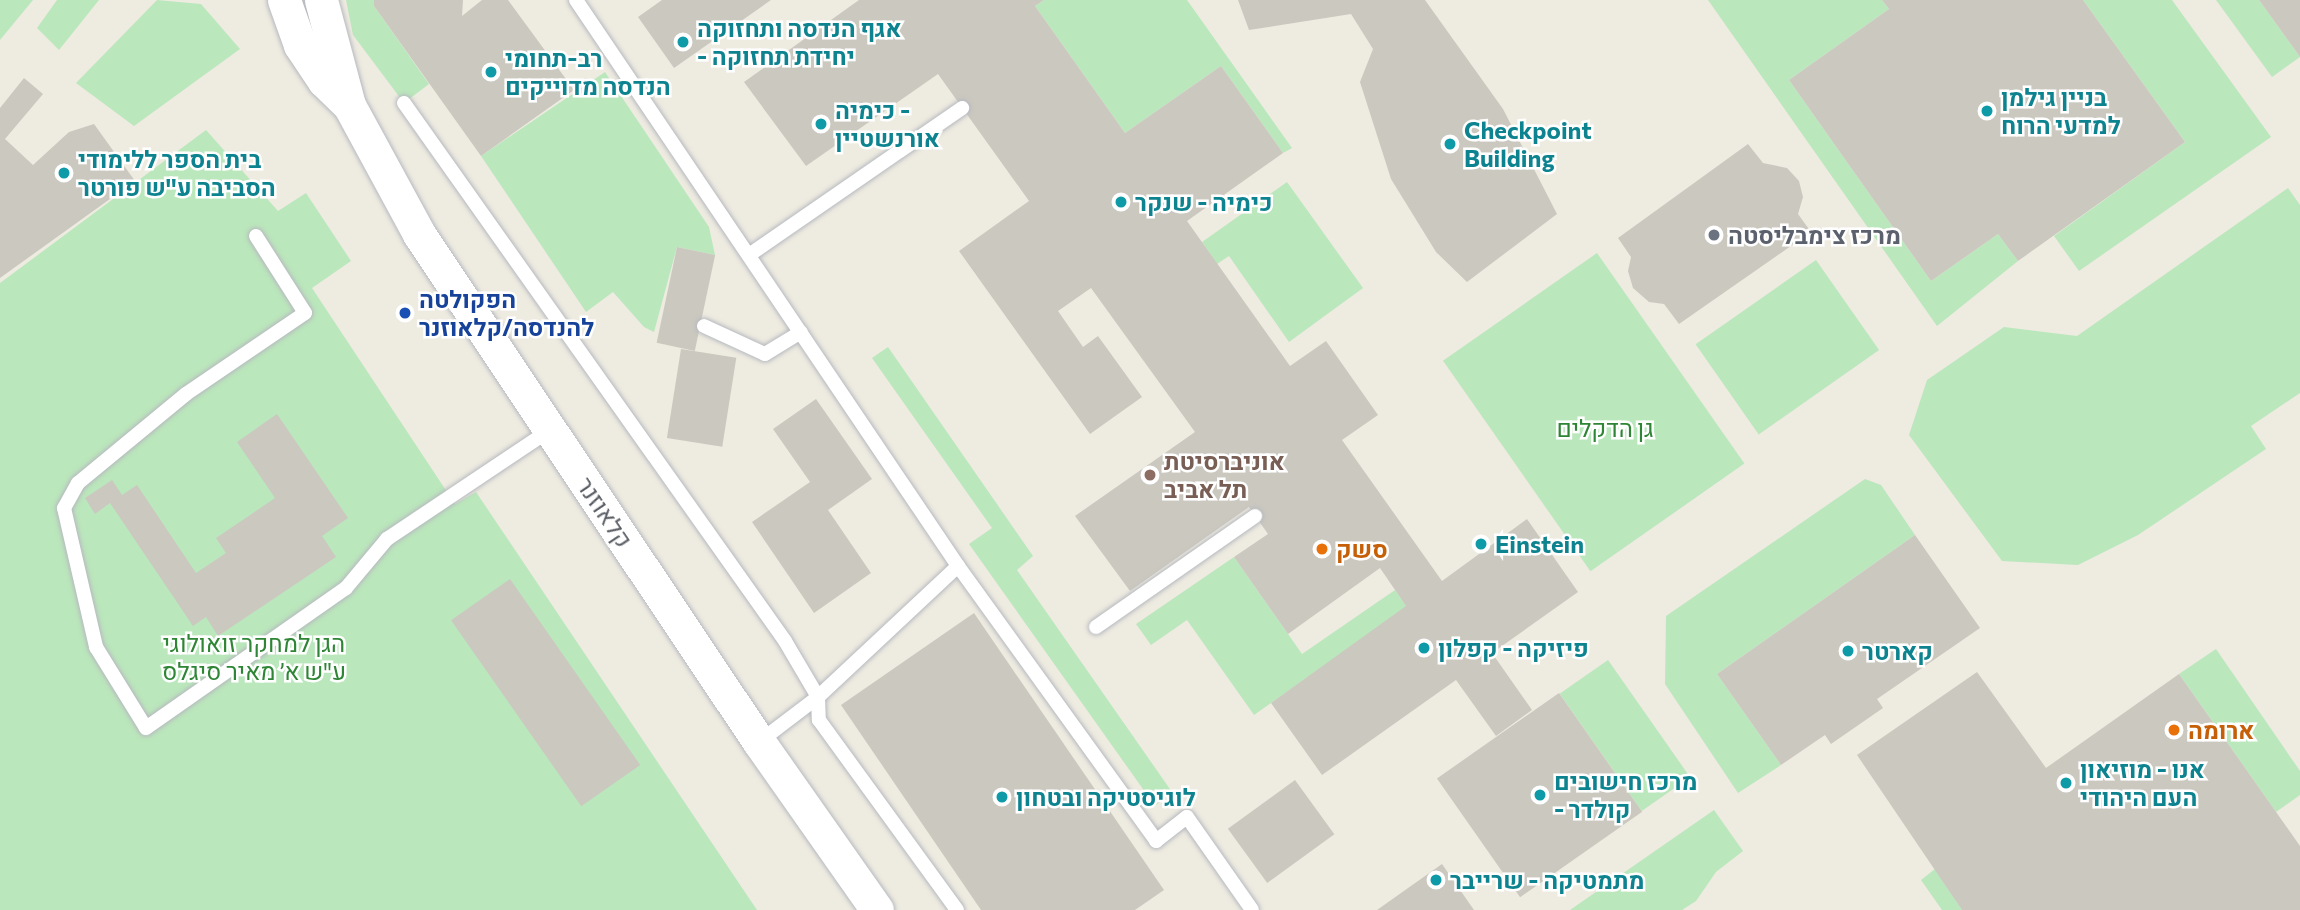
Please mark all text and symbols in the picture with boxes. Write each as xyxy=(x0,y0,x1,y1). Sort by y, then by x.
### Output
place label: אגף הנדסה ותחזוקה - יחידת תחזוקה xyxy=(697,14,902,70)
marker: אגף הנדסה ותחזוקה - יחידת תחזוקה xyxy=(675,34,691,50)
place label: רב-תחומי הנדסה מדוייקים xyxy=(505,44,671,100)
marker: רב-תחומי הנדסה מדוייקים xyxy=(483,64,499,80)
place label: בניין גילמן למדעי הרוח xyxy=(2001,83,2121,139)
place label: כימיה - אורנשטיין xyxy=(835,96,940,152)
marker: בניין גילמן למדעי הרוח xyxy=(1979,103,1995,119)
marker: כימיה - אורנשטיין xyxy=(813,116,829,132)
place label: Checkpoint Building xyxy=(1464,116,1592,172)
marker: Checkpoint Building xyxy=(1442,136,1458,152)
place label: בית הספר ללימודי הסביבה ע''ש פורטר xyxy=(78,145,276,201)
marker: בית הספר ללימודי הסביבה ע''ש פורטר xyxy=(56,165,72,181)
place label: כימיה - שנקר xyxy=(1135,188,1272,216)
marker: כימיה - שנקר xyxy=(1113,194,1129,210)
place label: מרכז צימבליסטה xyxy=(1728,221,1901,249)
marker: מרכז צימבליסטה xyxy=(1706,227,1722,243)
place label: הפקולטה להנדסה/קלאוזנר xyxy=(419,285,594,341)
marker: הפקולטה להנדסה/קלאוזנר xyxy=(397,305,413,321)
park label: גן הדקלים xyxy=(1556,414,1654,442)
place label: אוניברסיטת תל אביב xyxy=(1164,447,1285,503)
marker: אוניברסיטת תל אביב xyxy=(1142,467,1158,483)
street label: קלאוזנר xyxy=(571,471,639,553)
place label: Einstein xyxy=(1495,530,1584,558)
place label: סשק xyxy=(1336,535,1388,563)
marker: Einstein xyxy=(1473,536,1489,552)
marker: סשק xyxy=(1314,541,1330,557)
park label: הגן למחקר זואולוגי ע"ש א׳ מאיר סיגלס xyxy=(162,629,346,685)
place label: פיזיקה - קפלון xyxy=(1438,634,1589,662)
place label: קארטר xyxy=(1862,637,1933,665)
marker: פיזיקה - קפלון xyxy=(1416,640,1432,656)
marker: קארטר xyxy=(1840,643,1856,659)
place label: ארומה xyxy=(2188,716,2254,744)
marker: ארומה xyxy=(2166,722,2182,738)
place label: אנו - מוזיאון העם היהודי xyxy=(2080,755,2205,811)
place label: מרכז חישובים - קולדר xyxy=(1554,767,1697,823)
marker: אנו - מוזיאון העם היהודי xyxy=(2058,775,2074,791)
place label: לוגיסטיקה ובטחון xyxy=(1016,783,1196,811)
marker: מרכז חישובים - קולדר xyxy=(1532,787,1548,803)
marker: לוגיסטיקה ובטחון xyxy=(994,789,1010,805)
place label: מתמטיקה - שרייבר xyxy=(1450,866,1644,894)
marker: מתמטיקה - שרייבר xyxy=(1428,872,1444,888)

